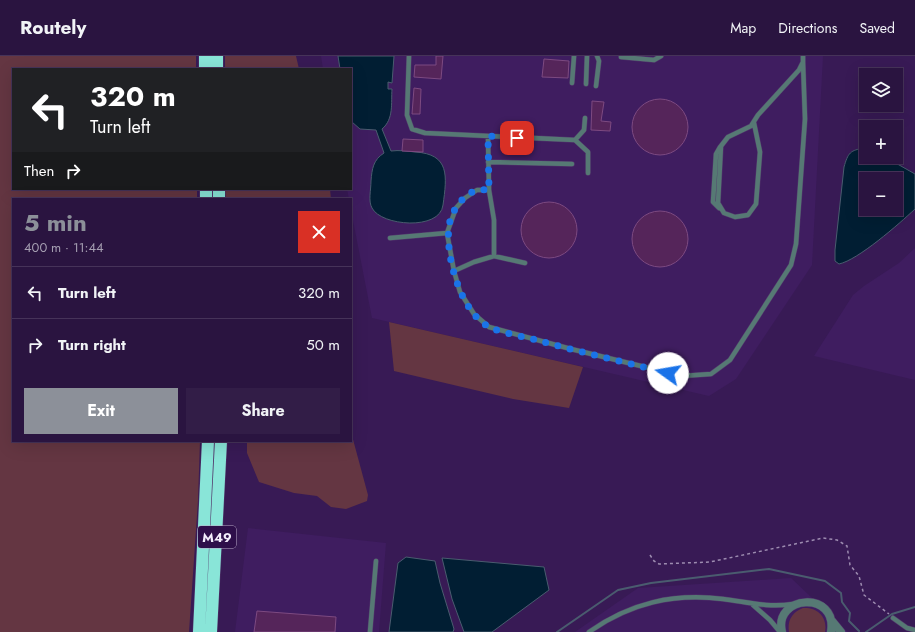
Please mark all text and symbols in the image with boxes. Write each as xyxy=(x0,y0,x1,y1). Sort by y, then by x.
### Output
text: Routely xyxy=(20,14,86,41)
text: Map xyxy=(730,18,756,38)
text: Directions xyxy=(778,18,838,38)
text: Saved xyxy=(860,18,895,38)
map controls xyxy=(859,68,903,216)
button: layers xyxy=(859,68,903,112)
text: 320 m xyxy=(90,76,176,117)
icon: left xyxy=(24,84,76,136)
text: Turn left xyxy=(90,114,150,140)
button: + xyxy=(859,120,903,164)
pin xyxy=(500,121,534,155)
icon: arrive xyxy=(506,127,528,149)
text: Then xyxy=(24,160,54,182)
icon: right xyxy=(62,160,84,182)
button: − xyxy=(859,172,903,216)
text: 5 min xyxy=(24,205,87,240)
button: close xyxy=(298,211,340,253)
text: 400 m · 11:44 xyxy=(24,238,104,257)
icon: left xyxy=(24,282,46,304)
text: Turn left xyxy=(58,282,116,304)
text: 320 m xyxy=(298,282,340,304)
icon: right xyxy=(24,334,46,356)
text: Turn right xyxy=(58,334,126,356)
text: 50 m xyxy=(306,334,340,356)
position arrow xyxy=(647,352,689,394)
button: Exit xyxy=(24,388,178,434)
button: Share xyxy=(186,388,340,434)
road number: M49 xyxy=(198,526,236,548)

